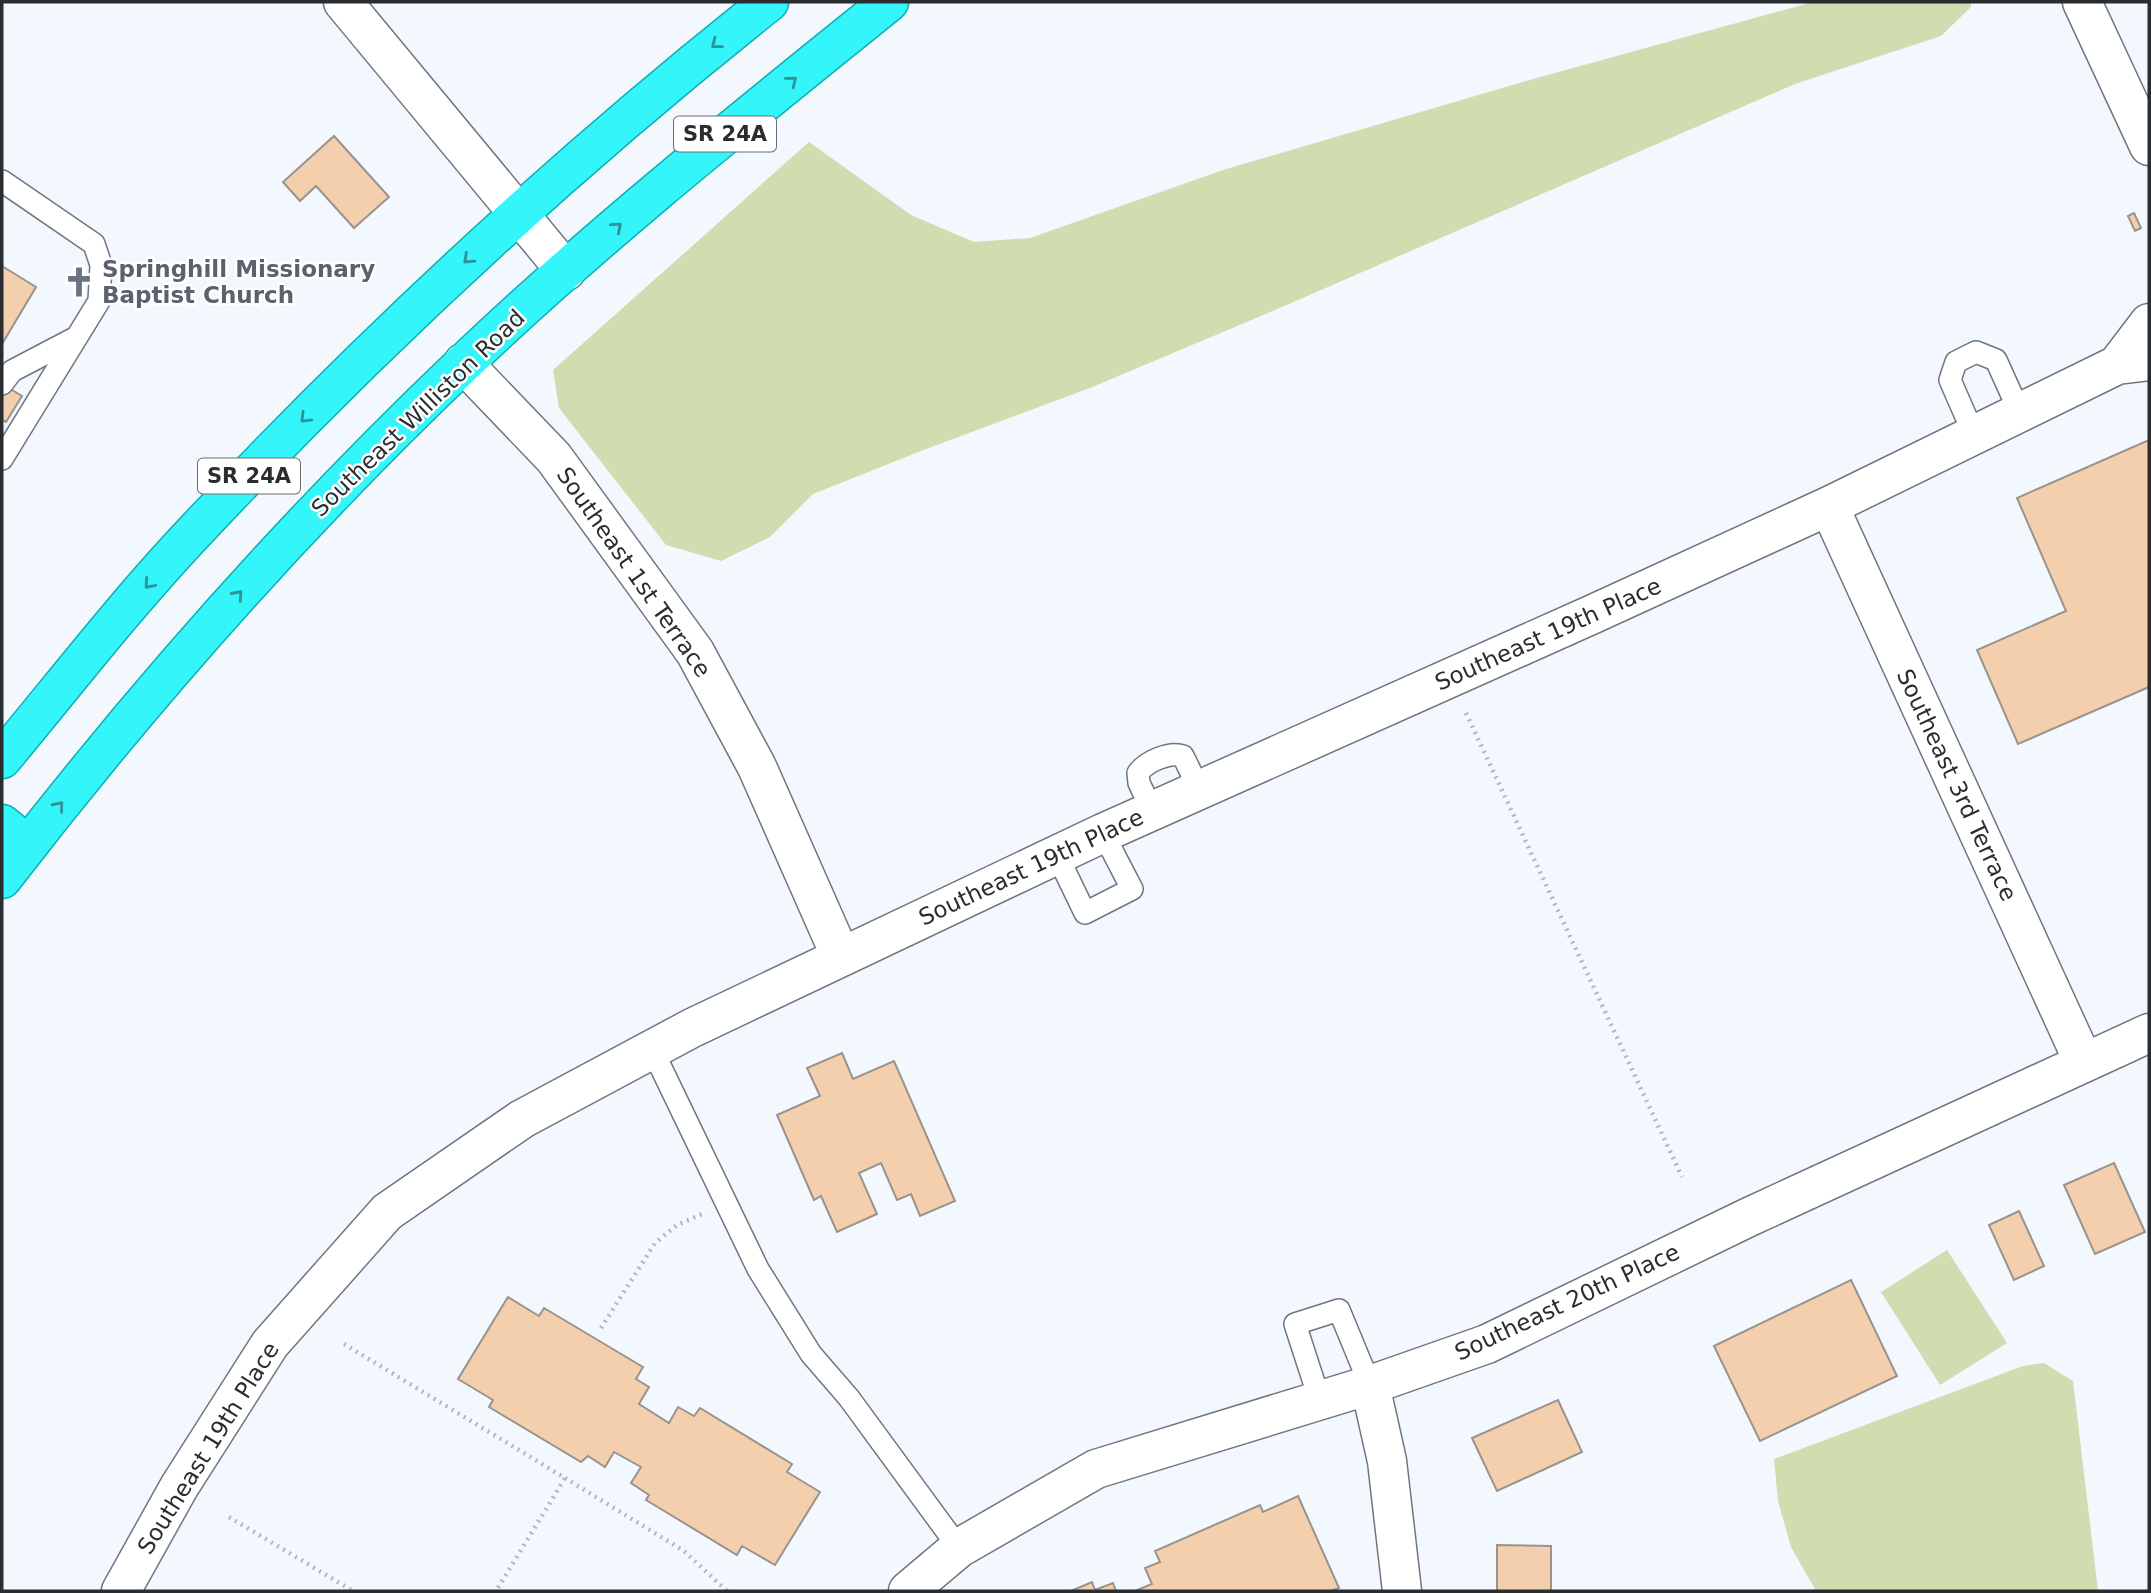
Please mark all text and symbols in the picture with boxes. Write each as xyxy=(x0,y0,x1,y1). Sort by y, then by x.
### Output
one-way arrow xyxy=(711,36,724,49)
one-way arrow xyxy=(784,76,796,89)
road number: SR 24A xyxy=(674,116,776,152)
one-way arrow xyxy=(609,223,622,235)
one-way arrow xyxy=(463,251,476,264)
place label: Springhill Missionary Baptist Church xyxy=(102,256,375,308)
church icon: Springhill Missionary Baptist Church xyxy=(62,265,96,299)
street label: Southeast Williston Road xyxy=(306,304,530,522)
one-way arrow xyxy=(300,410,313,423)
road number: SR 24A xyxy=(198,458,300,494)
street label: Southeast 1st Terrace xyxy=(552,462,716,682)
street label: Southeast 19th Place xyxy=(1431,572,1665,696)
one-way arrow xyxy=(145,575,157,588)
one-way arrow xyxy=(230,590,242,603)
street label: Southeast 3rd Terrace xyxy=(1892,665,2022,905)
one-way arrow xyxy=(51,801,63,814)
street label: Southeast 19th Place xyxy=(915,804,1147,930)
street label: Southeast 20th Place xyxy=(1451,1239,1683,1365)
street label: Southeast 19th Place xyxy=(132,1337,284,1559)

